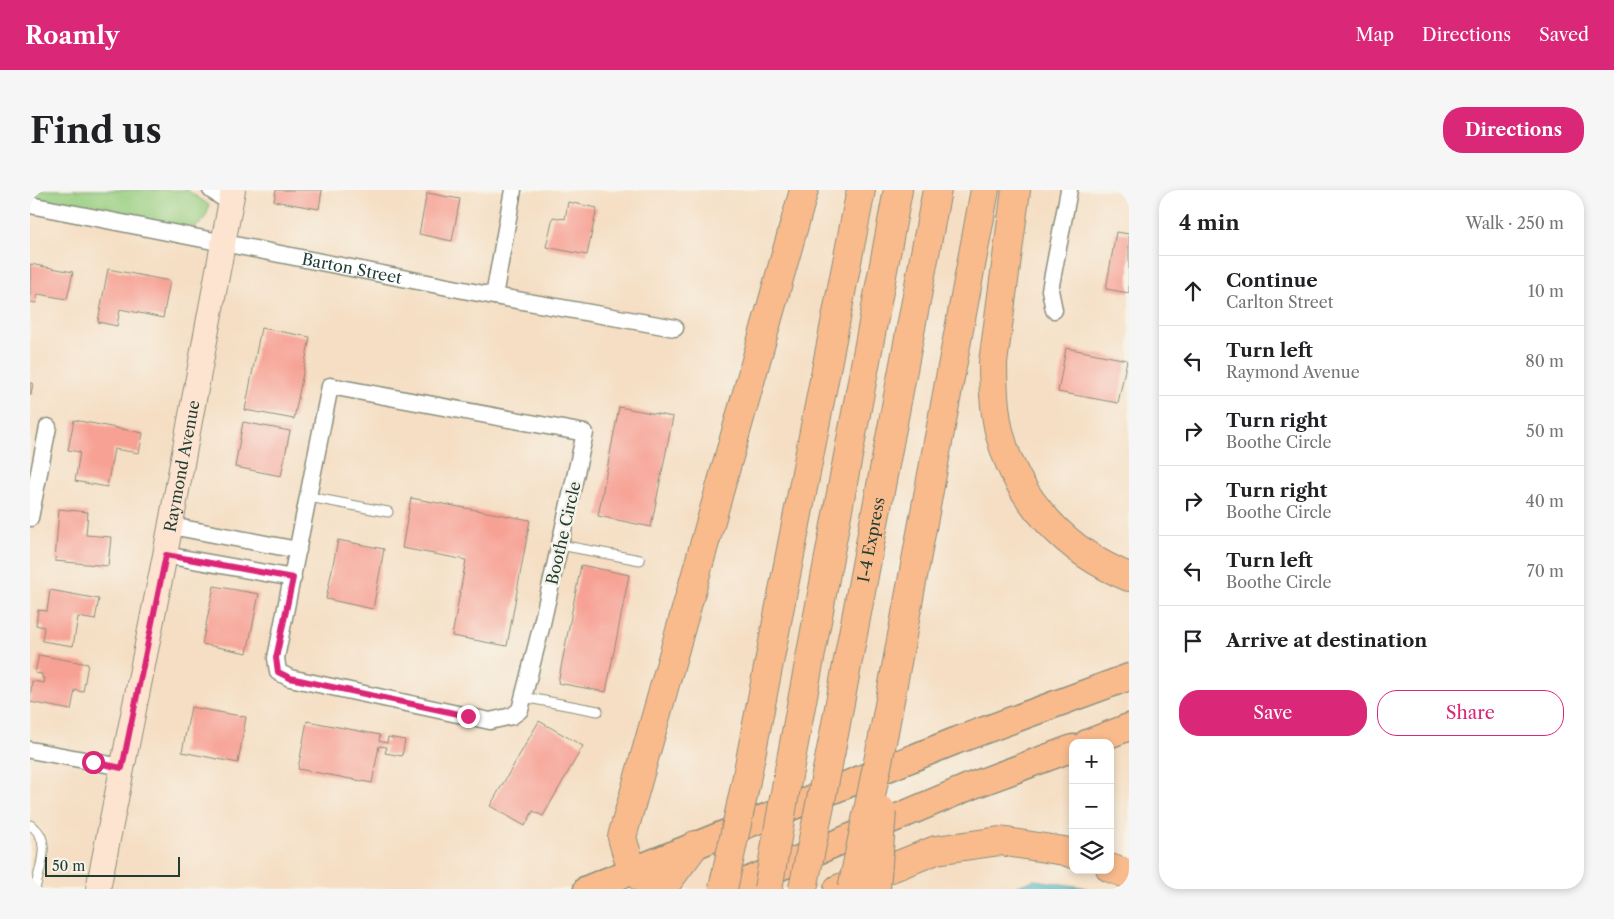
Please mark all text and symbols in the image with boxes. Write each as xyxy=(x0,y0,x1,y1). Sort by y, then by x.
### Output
text: Roamly xyxy=(25,21,119,50)
text: Map xyxy=(1355,24,1394,46)
text: Directions xyxy=(1422,24,1511,46)
text: Saved xyxy=(1539,24,1589,46)
button: Directions xyxy=(1443,107,1584,153)
text: Find us xyxy=(30,109,162,152)
text: 4 min xyxy=(1179,210,1240,235)
text: Walk · 250 m xyxy=(1466,213,1564,233)
street label: Barton Street xyxy=(300,249,404,288)
text: Continue xyxy=(1226,269,1318,292)
icon: ahead xyxy=(1179,277,1207,305)
text: 10 m xyxy=(1528,281,1564,301)
text: Carlton Street xyxy=(1226,292,1333,312)
text: Turn left xyxy=(1226,339,1313,362)
icon: left xyxy=(1179,347,1207,375)
text: 80 m xyxy=(1525,351,1564,371)
text: Raymond Avenue xyxy=(1226,362,1360,382)
street label: Raymond Avenue xyxy=(159,399,204,534)
text: Turn right xyxy=(1226,409,1327,432)
icon: right xyxy=(1179,417,1207,445)
text: 50 m xyxy=(1526,421,1564,441)
text: Boothe Circle xyxy=(1226,432,1332,452)
street label: Boothe Circle xyxy=(541,479,585,587)
text: Turn right xyxy=(1226,479,1327,502)
icon: right xyxy=(1179,487,1207,515)
text: 40 m xyxy=(1525,491,1564,511)
street label: I-4 Express xyxy=(853,495,889,584)
text: Boothe Circle xyxy=(1226,502,1332,522)
text: Turn left xyxy=(1226,549,1313,572)
icon: left xyxy=(1179,557,1207,585)
text: 70 m xyxy=(1527,561,1564,581)
text: Boothe Circle xyxy=(1226,572,1332,592)
icon: arrive xyxy=(1179,627,1207,655)
text: Arrive at destination xyxy=(1226,629,1427,652)
button: Save xyxy=(1179,690,1367,736)
button: Share xyxy=(1377,690,1564,736)
route end xyxy=(457,705,480,728)
map controls xyxy=(1069,739,1114,874)
button: + xyxy=(1069,739,1114,784)
route start xyxy=(82,751,105,774)
button: − xyxy=(1069,784,1114,829)
button: layers xyxy=(1069,829,1114,874)
scale bar xyxy=(45,854,180,877)
text: 50 m xyxy=(52,857,85,875)

